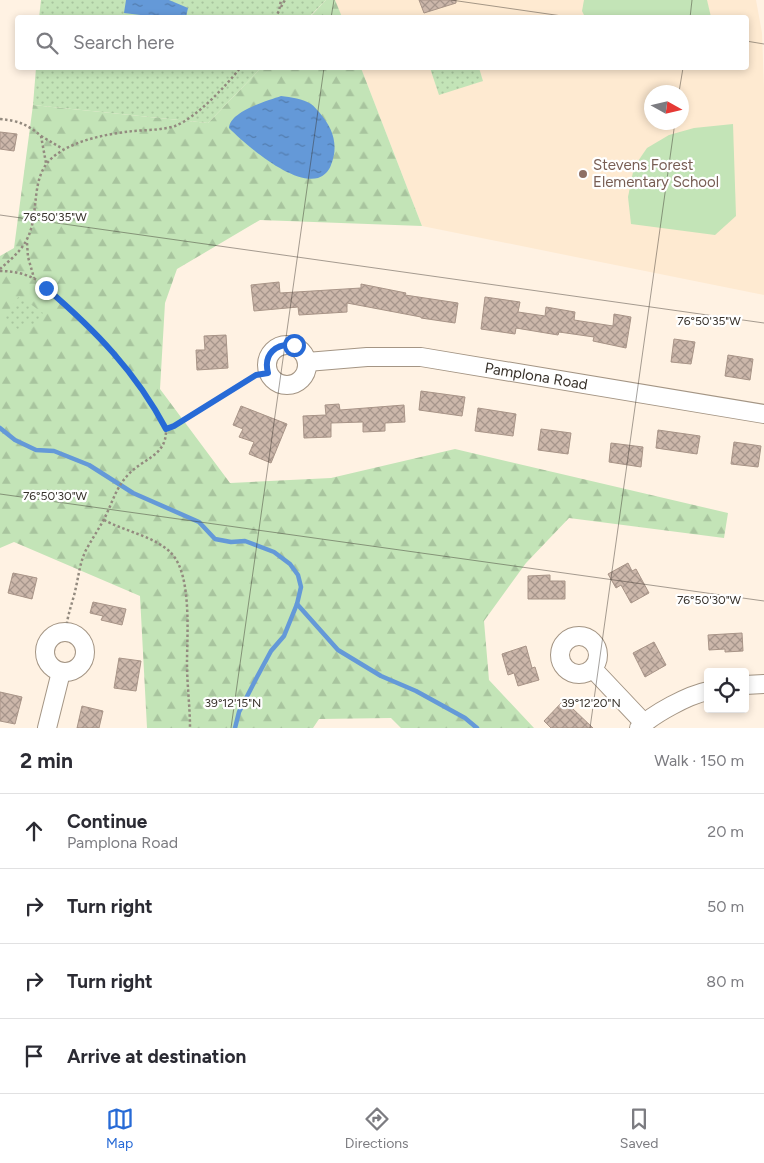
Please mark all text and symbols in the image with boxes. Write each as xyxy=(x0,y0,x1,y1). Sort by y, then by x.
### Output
search box xyxy=(15,15,749,70)
icon: search xyxy=(33,29,61,57)
text: Search here xyxy=(73,31,175,54)
north arrow xyxy=(644,85,689,130)
place label: Stevens Forest Elementary School xyxy=(593,156,719,191)
marker: Stevens Forest Elementary School xyxy=(577,168,589,180)
text: 76°50'35"W xyxy=(23,210,87,224)
route end xyxy=(35,277,58,300)
text: 76°50'35"W xyxy=(677,314,741,328)
route start xyxy=(283,334,306,357)
street label: Pamplona Road xyxy=(483,359,589,394)
text: 76°50'30"W xyxy=(23,489,88,503)
text: 76°50'30"W xyxy=(677,593,742,607)
map controls xyxy=(704,668,749,713)
button: locate xyxy=(704,668,749,713)
text: 39°12'15"N xyxy=(205,696,261,710)
text: 39°12'20"N xyxy=(561,696,621,710)
text: 2 min xyxy=(20,748,73,773)
text: Walk · 150 m xyxy=(654,751,744,770)
text: Continue xyxy=(67,810,147,833)
icon: ahead xyxy=(20,817,48,845)
text: 20 m xyxy=(707,822,744,841)
text: Pamplona Road xyxy=(67,833,178,852)
icon: right xyxy=(20,892,48,920)
text: Turn right xyxy=(67,895,153,918)
text: 50 m xyxy=(707,897,744,916)
icon: right xyxy=(20,967,48,995)
text: Turn right xyxy=(67,970,153,993)
text: 80 m xyxy=(706,972,744,991)
icon: arrive xyxy=(20,1042,48,1070)
text: Arrive at destination xyxy=(67,1045,246,1068)
tab: Map xyxy=(106,1105,134,1152)
tab: Directions xyxy=(345,1105,409,1152)
tab: Saved xyxy=(620,1105,658,1152)

